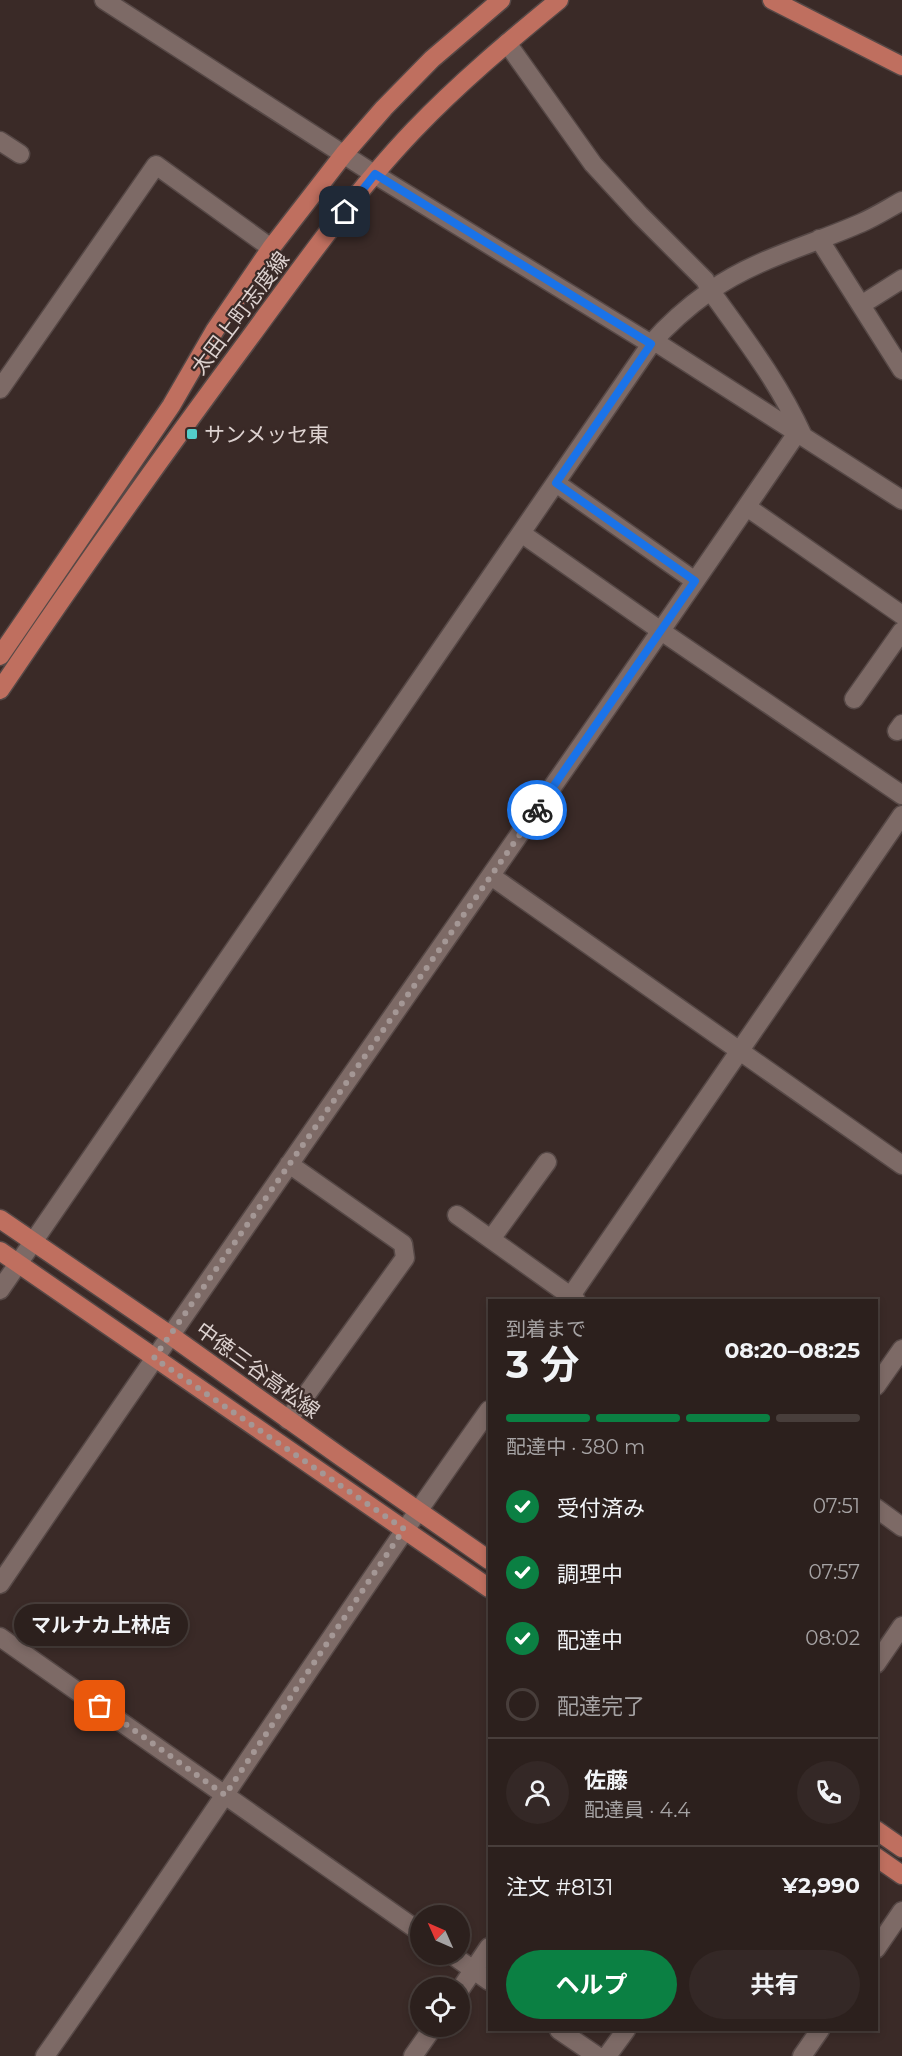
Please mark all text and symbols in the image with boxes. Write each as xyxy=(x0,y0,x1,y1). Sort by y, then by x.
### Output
pin xyxy=(319,186,370,237)
icon: home xyxy=(328,195,361,228)
street label: 太田上町志度線 xyxy=(186,247,294,379)
place label: サンメッセ東 xyxy=(204,422,329,447)
marker: サンメッセ東 xyxy=(185,427,199,441)
courier xyxy=(507,780,567,840)
icon: bike xyxy=(521,794,554,827)
street label: 中徳三谷高松線 xyxy=(191,1317,325,1423)
text: 到着まで xyxy=(506,1317,586,1341)
text: 08:20–08:25 xyxy=(724,1337,860,1364)
text: 3 分 xyxy=(506,1340,579,1388)
text: 配達中 · 380 m xyxy=(506,1435,645,1459)
icon: check xyxy=(506,1490,539,1523)
text: 07:51 xyxy=(813,1494,860,1518)
text: 受付済み xyxy=(557,1495,645,1522)
icon: check xyxy=(506,1556,539,1589)
text: 07:57 xyxy=(808,1560,860,1584)
text: 調理中 xyxy=(557,1561,623,1588)
callout: マルナカ上林店 xyxy=(13,1604,187,1646)
text: マルナカ上林店 xyxy=(31,1613,171,1637)
icon: check xyxy=(506,1622,539,1655)
text: 08:02 xyxy=(805,1626,860,1650)
text: 配達中 xyxy=(557,1627,623,1654)
pin xyxy=(74,1680,125,1731)
icon: bag xyxy=(83,1689,116,1722)
text: 配達完了 xyxy=(557,1693,645,1720)
button: person xyxy=(506,1761,569,1824)
button: phone xyxy=(797,1761,860,1824)
text: 佐藤 xyxy=(584,1767,628,1794)
text: 配達員 · 4.4 xyxy=(584,1798,690,1822)
text: ¥2,990 xyxy=(782,1872,860,1899)
text: 注文 #8131 xyxy=(506,1874,613,1901)
north arrow xyxy=(410,1905,470,1965)
map controls xyxy=(410,1905,470,2037)
button: ヘルプ xyxy=(506,1950,677,2019)
button: 共有 xyxy=(689,1950,860,2019)
button: locate xyxy=(410,1977,470,2037)

